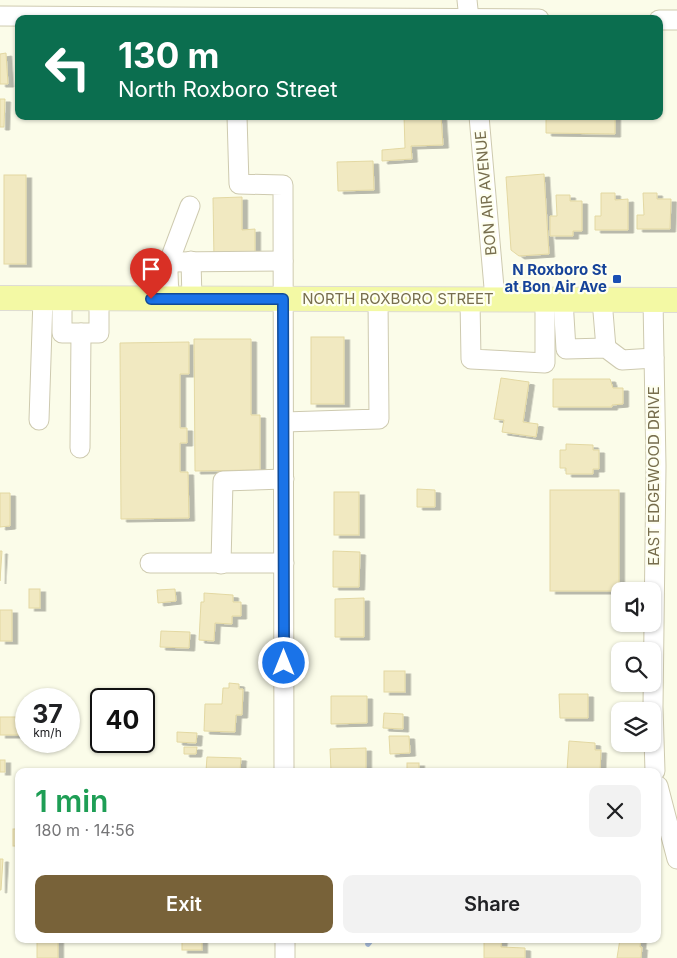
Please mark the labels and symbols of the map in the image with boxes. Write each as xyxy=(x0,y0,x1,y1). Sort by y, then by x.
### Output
street label: BON AIR AVENUE xyxy=(471,130,500,256)
pin xyxy=(130,248,172,299)
place label: N Roxboro St at Bon Air Ave xyxy=(504,260,608,296)
marker: N Roxboro St at Bon Air Ave xyxy=(611,273,623,285)
street label: NORTH ROXBORO STREET xyxy=(302,289,494,308)
street label: EAST EDGEWOOD DRIVE xyxy=(644,386,663,566)
position arrow xyxy=(257,636,309,688)
speed limit sign: 40 xyxy=(90,688,155,753)

